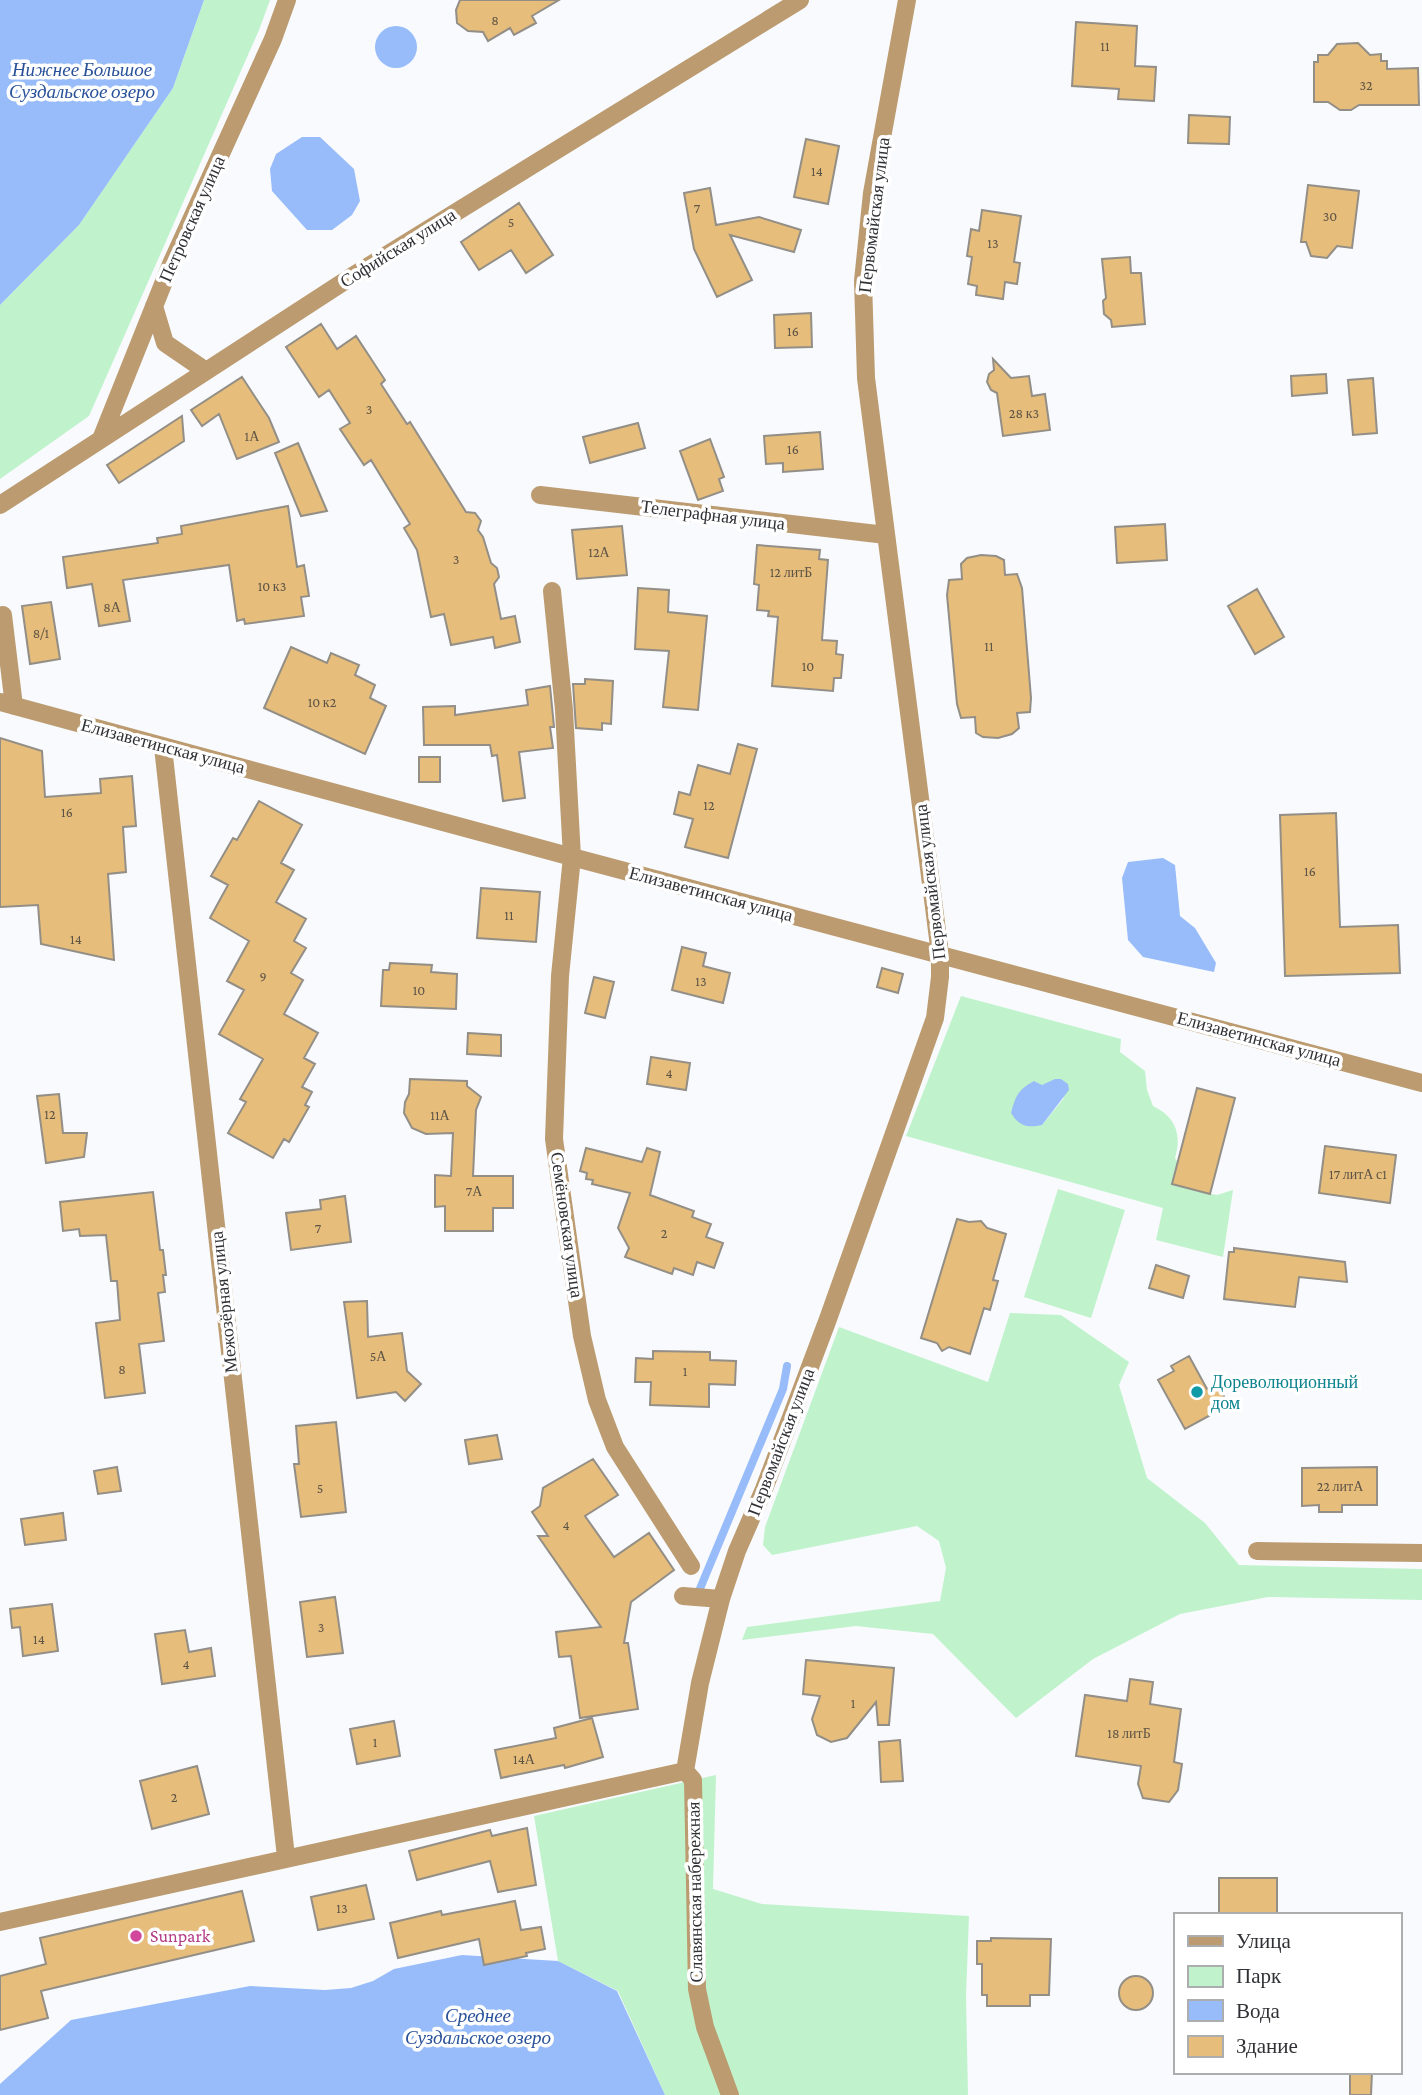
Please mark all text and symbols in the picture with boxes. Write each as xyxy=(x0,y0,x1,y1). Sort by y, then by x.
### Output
house number: 8 xyxy=(491,12,499,28)
house number: 11 xyxy=(1100,38,1110,54)
water label: Нижнее Большое Суздальское озеро xyxy=(9,59,155,102)
house number: 32 xyxy=(1359,77,1373,93)
street label: Первомайская улица xyxy=(855,136,893,294)
street label: Петровская улица xyxy=(155,153,229,285)
house number: 14 xyxy=(811,163,823,179)
house number: 7 xyxy=(694,200,701,216)
street label: Софийская улица xyxy=(337,204,459,292)
house number: 30 xyxy=(1323,208,1337,224)
house number: 5 xyxy=(508,214,514,230)
house number: 13 xyxy=(987,235,999,251)
house number: 16 xyxy=(787,323,799,339)
house number: 3 xyxy=(366,401,372,417)
house number: 28 к3 xyxy=(1009,405,1039,421)
house number: 1А xyxy=(245,428,260,444)
house number: 16 xyxy=(787,441,799,457)
street label: Телеграфная улица xyxy=(640,496,786,534)
house number: 12А xyxy=(588,544,611,560)
house number: 3 xyxy=(453,551,459,567)
house number: 12 литБ xyxy=(770,564,812,580)
house number: 10 к3 xyxy=(258,578,286,594)
house number: 8А xyxy=(103,599,122,615)
house number: 8/1 xyxy=(33,625,50,641)
house number: 11 xyxy=(984,638,994,654)
house number: 10 xyxy=(802,658,814,674)
house number: 10 к2 xyxy=(308,694,337,710)
street label: Елизаветинская улица xyxy=(79,714,247,778)
house number: 12 xyxy=(703,797,715,813)
street label: Первомайская улица xyxy=(911,803,949,961)
house number: 16 xyxy=(61,804,73,820)
street label: Елизаветинская улица xyxy=(627,862,795,926)
house number: 16 xyxy=(1304,863,1316,879)
house number: 11 xyxy=(504,907,514,923)
house number: 14 xyxy=(70,931,82,947)
house number: 9 xyxy=(259,968,267,984)
house number: 13 xyxy=(695,973,707,989)
house number: 10 xyxy=(413,982,425,998)
street label: Елизаветинская улица xyxy=(1175,1007,1343,1071)
house number: 4 xyxy=(665,1065,673,1081)
house number: 12 xyxy=(44,1106,56,1122)
house number: 11А xyxy=(430,1107,451,1123)
street label: Семёновская улица xyxy=(547,1151,587,1299)
house number: 17 литА с1 xyxy=(1329,1166,1387,1182)
house number: 7А xyxy=(466,1183,483,1199)
house number: 7 xyxy=(315,1220,322,1236)
house number: 2 xyxy=(661,1225,668,1241)
street label: Межозёрная улица xyxy=(207,1230,241,1374)
house number: 5А xyxy=(370,1348,387,1364)
house number: 8 xyxy=(118,1361,126,1377)
house number: 1 xyxy=(683,1363,688,1379)
street label: Первомайская улица xyxy=(744,1365,818,1519)
place label: Дореволюционный дом xyxy=(1211,1372,1358,1413)
marker: Дореволюционный дом xyxy=(1189,1384,1205,1400)
house number: 22 литА xyxy=(1317,1478,1364,1494)
house number: 5 xyxy=(317,1480,323,1496)
house number: 4 xyxy=(562,1517,570,1533)
house number: 3 xyxy=(318,1619,324,1635)
house number: 14 xyxy=(33,1631,45,1647)
house number: 4 xyxy=(182,1656,190,1672)
house number: 1 xyxy=(851,1695,856,1711)
house number: 18 литБ xyxy=(1107,1725,1151,1741)
house number: 1 xyxy=(373,1734,378,1750)
house number: 14А xyxy=(513,1751,536,1767)
house number: 2 xyxy=(171,1789,178,1805)
street label: Славянская набережная xyxy=(683,1801,707,1983)
house number: 13 xyxy=(336,1900,348,1916)
legend xyxy=(1174,1913,1401,2074)
place label: Sunpark xyxy=(150,1926,211,1946)
marker: Sunpark xyxy=(128,1928,144,1944)
text: Улица xyxy=(1236,1929,1291,1953)
text: Парк xyxy=(1236,1964,1282,1988)
text: Вода xyxy=(1236,1999,1281,2023)
water label: Среднее Суздальское озеро xyxy=(405,2005,551,2048)
text: Здание xyxy=(1236,2034,1298,2058)

